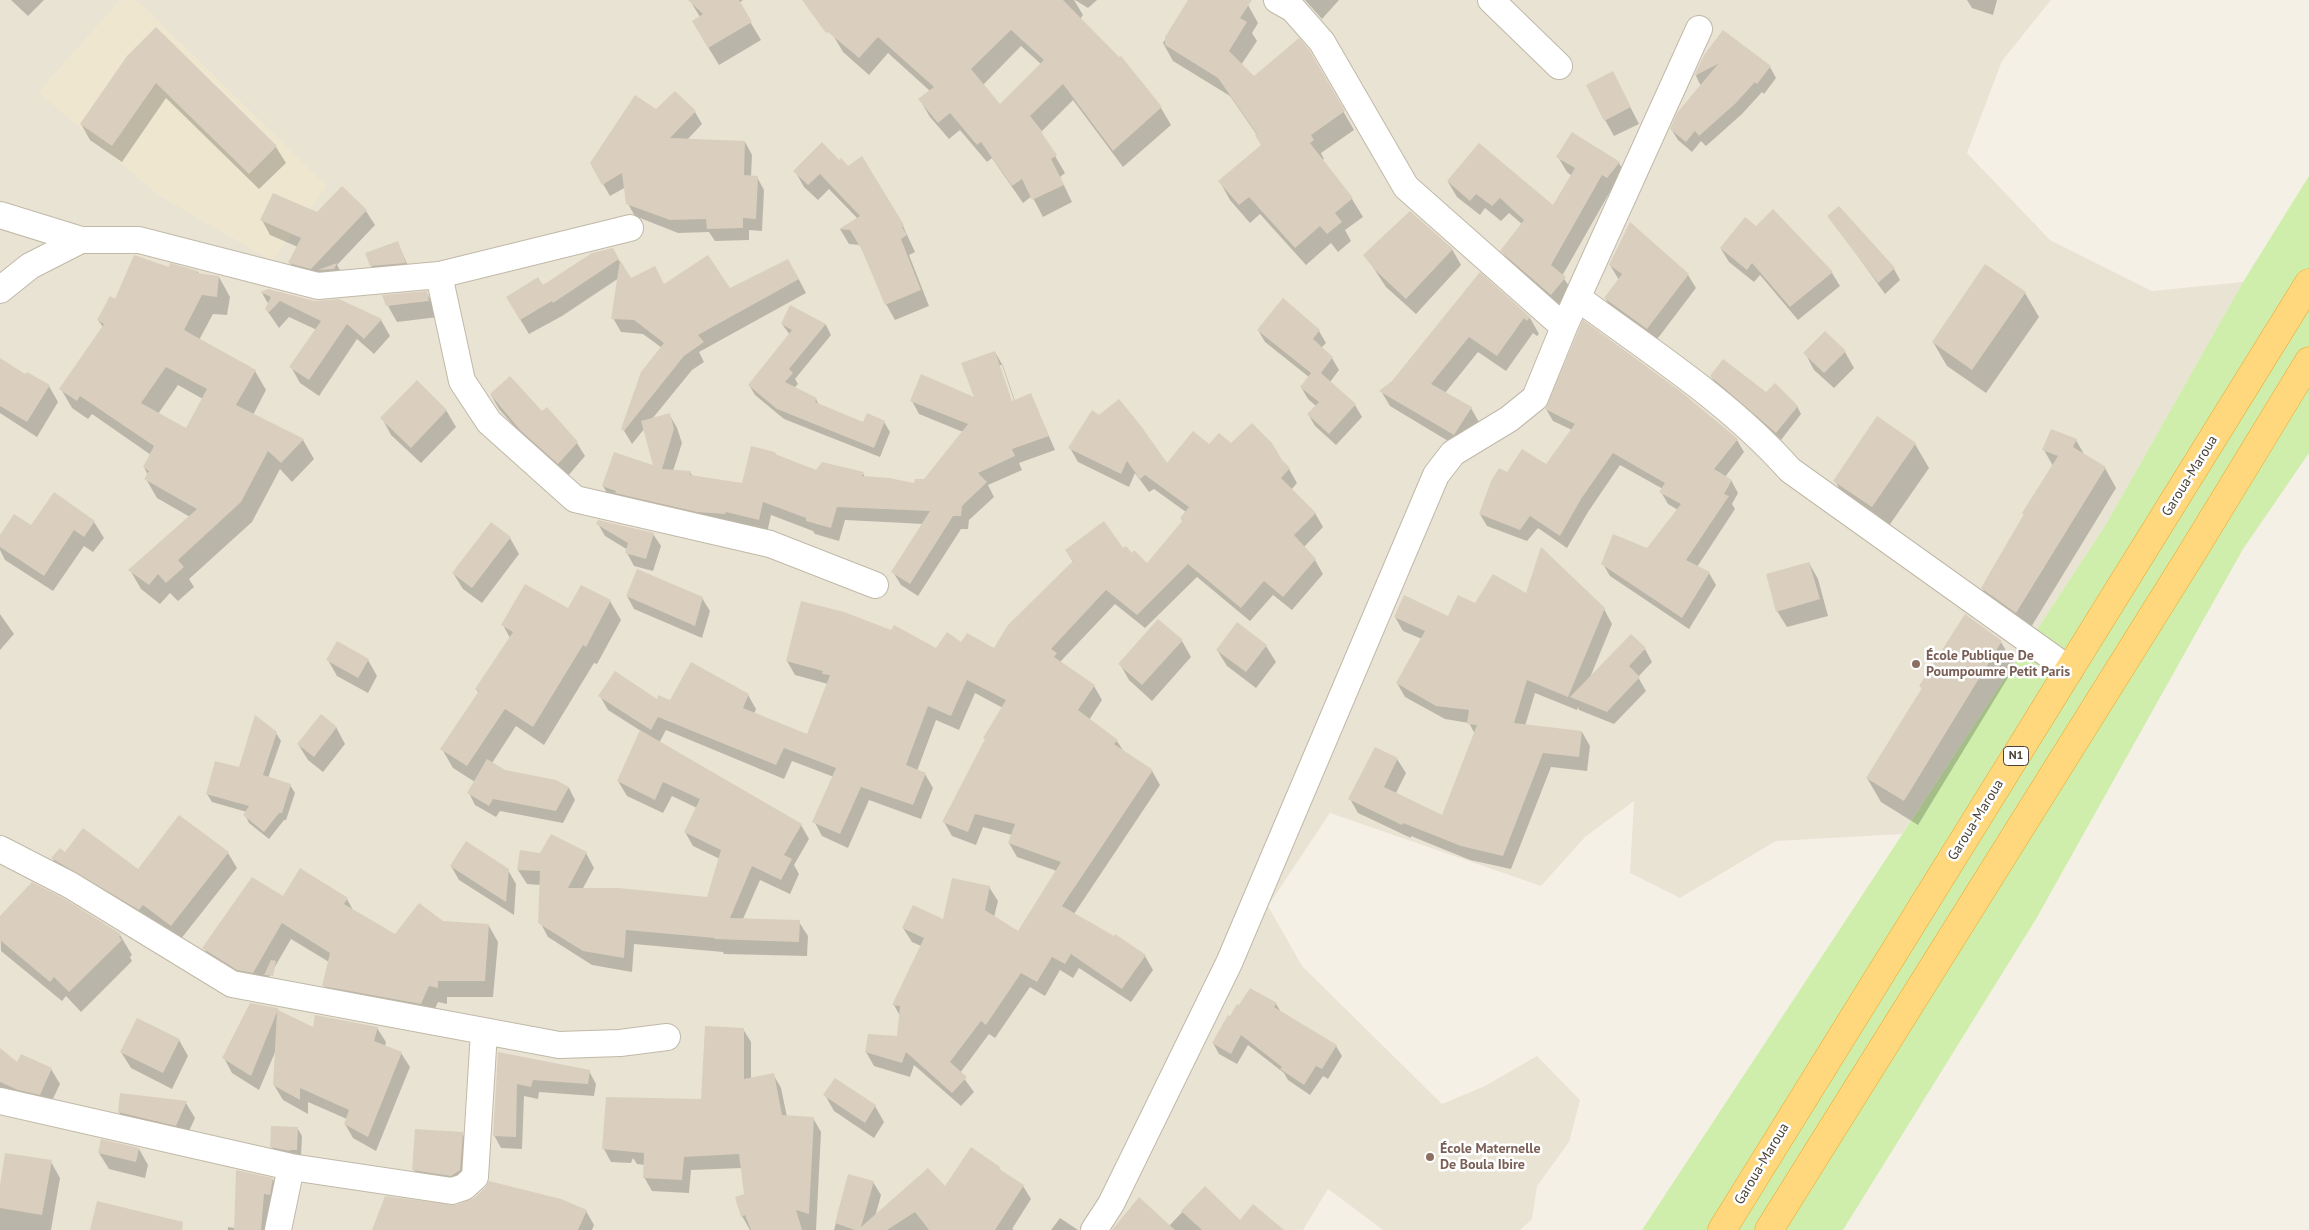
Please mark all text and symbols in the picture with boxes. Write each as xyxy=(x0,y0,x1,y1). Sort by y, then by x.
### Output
street label: Garoua-Maroua xyxy=(2158,433,2222,519)
place label: École Publique De Poumpoumre Petit Paris xyxy=(1926,648,2070,680)
marker: École Publique De Poumpoumre Petit Paris xyxy=(1910,658,1922,670)
road number: N1 xyxy=(2004,746,2028,766)
street label: Garoua-Maroua xyxy=(1944,777,2008,863)
street label: Garoua-Maroua xyxy=(1731,1120,1793,1208)
place label: École Maternelle De Boula Ibire xyxy=(1440,1141,1540,1174)
marker: École Maternelle De Boula Ibire xyxy=(1424,1151,1436,1163)

